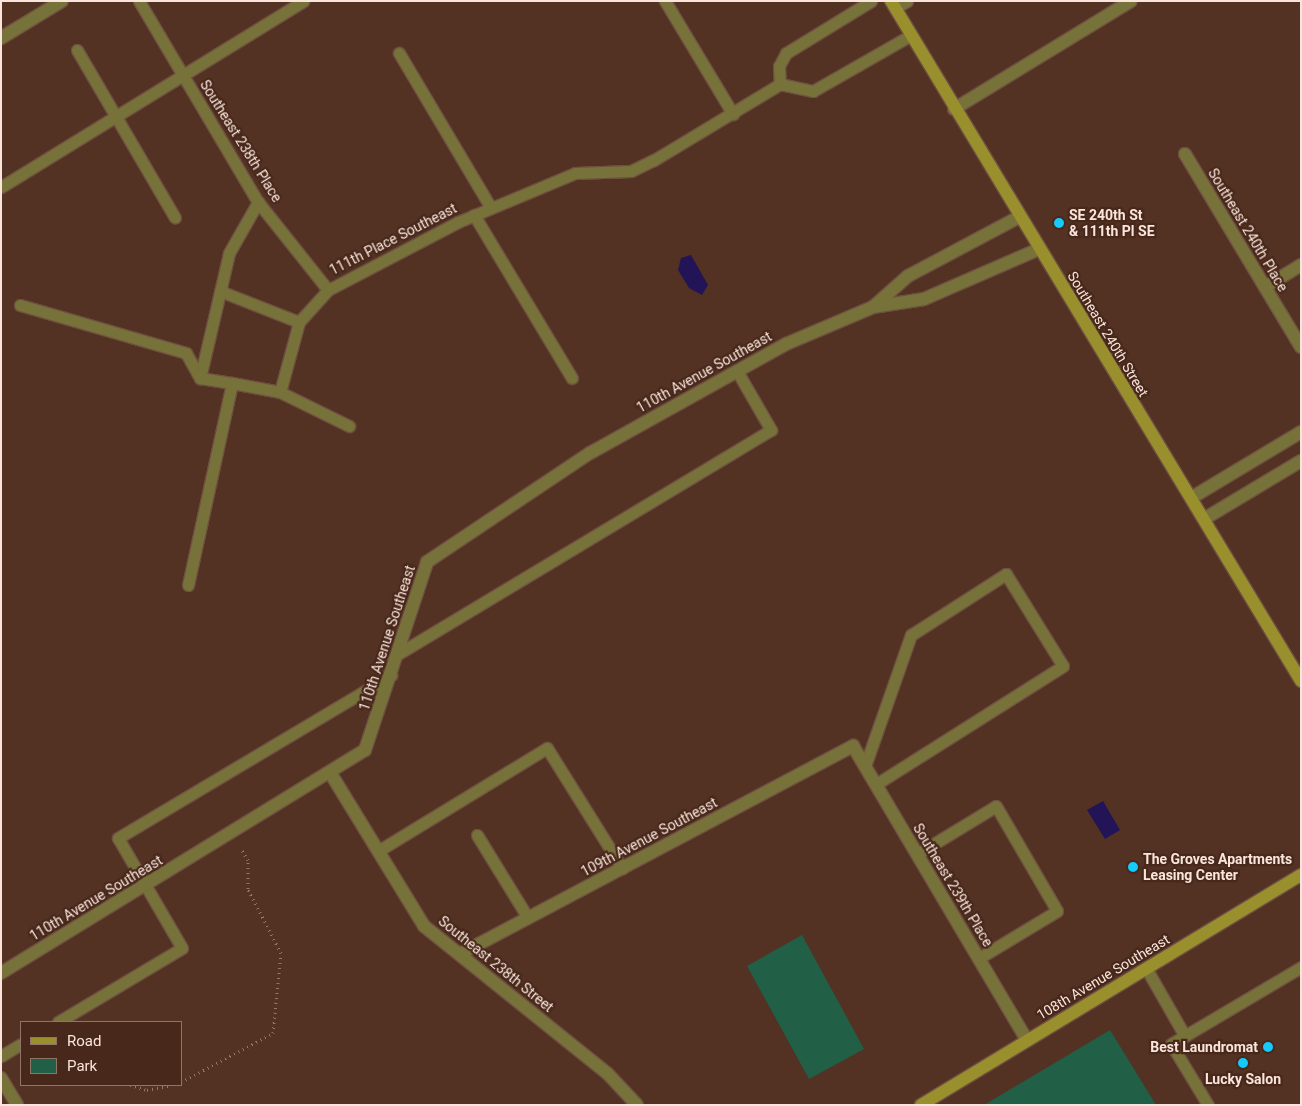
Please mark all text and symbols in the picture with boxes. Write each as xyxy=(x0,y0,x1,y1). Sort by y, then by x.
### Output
street label: Southeast 238th Place xyxy=(197,77,285,205)
street label: Southeast 240th Place xyxy=(1205,165,1291,295)
street label: 111th Place Southeast xyxy=(327,200,459,278)
place label: SE 240th St & 111th Pl SE xyxy=(1069,207,1155,240)
marker: SE 240th St & 111th Pl SE xyxy=(1053,217,1065,229)
street label: Southeast 240th Street xyxy=(1064,268,1152,400)
street label: 110th Avenue Southeast xyxy=(634,328,774,416)
street label: 110th Avenue Southeast xyxy=(356,563,418,713)
street label: 109th Avenue Southeast xyxy=(578,794,720,880)
street label: Southeast 239th Place xyxy=(910,820,996,950)
place label: The Groves Apartments Leasing Center xyxy=(1143,851,1292,884)
street label: 110th Avenue Southeast xyxy=(27,852,165,944)
marker: The Groves Apartments Leasing Center xyxy=(1127,861,1139,873)
street label: Southeast 238th Street xyxy=(435,912,557,1016)
street label: 108th Avenue Southeast xyxy=(1034,931,1172,1023)
legend xyxy=(20,1021,182,1086)
text: Road xyxy=(67,1032,101,1050)
place label: Best Laundromat xyxy=(1150,1039,1258,1055)
marker: Best Laundromat xyxy=(1262,1041,1274,1053)
text: Park xyxy=(67,1057,97,1075)
marker: Lucky Salon xyxy=(1237,1057,1249,1069)
place label: Lucky Salon xyxy=(1205,1071,1281,1087)

